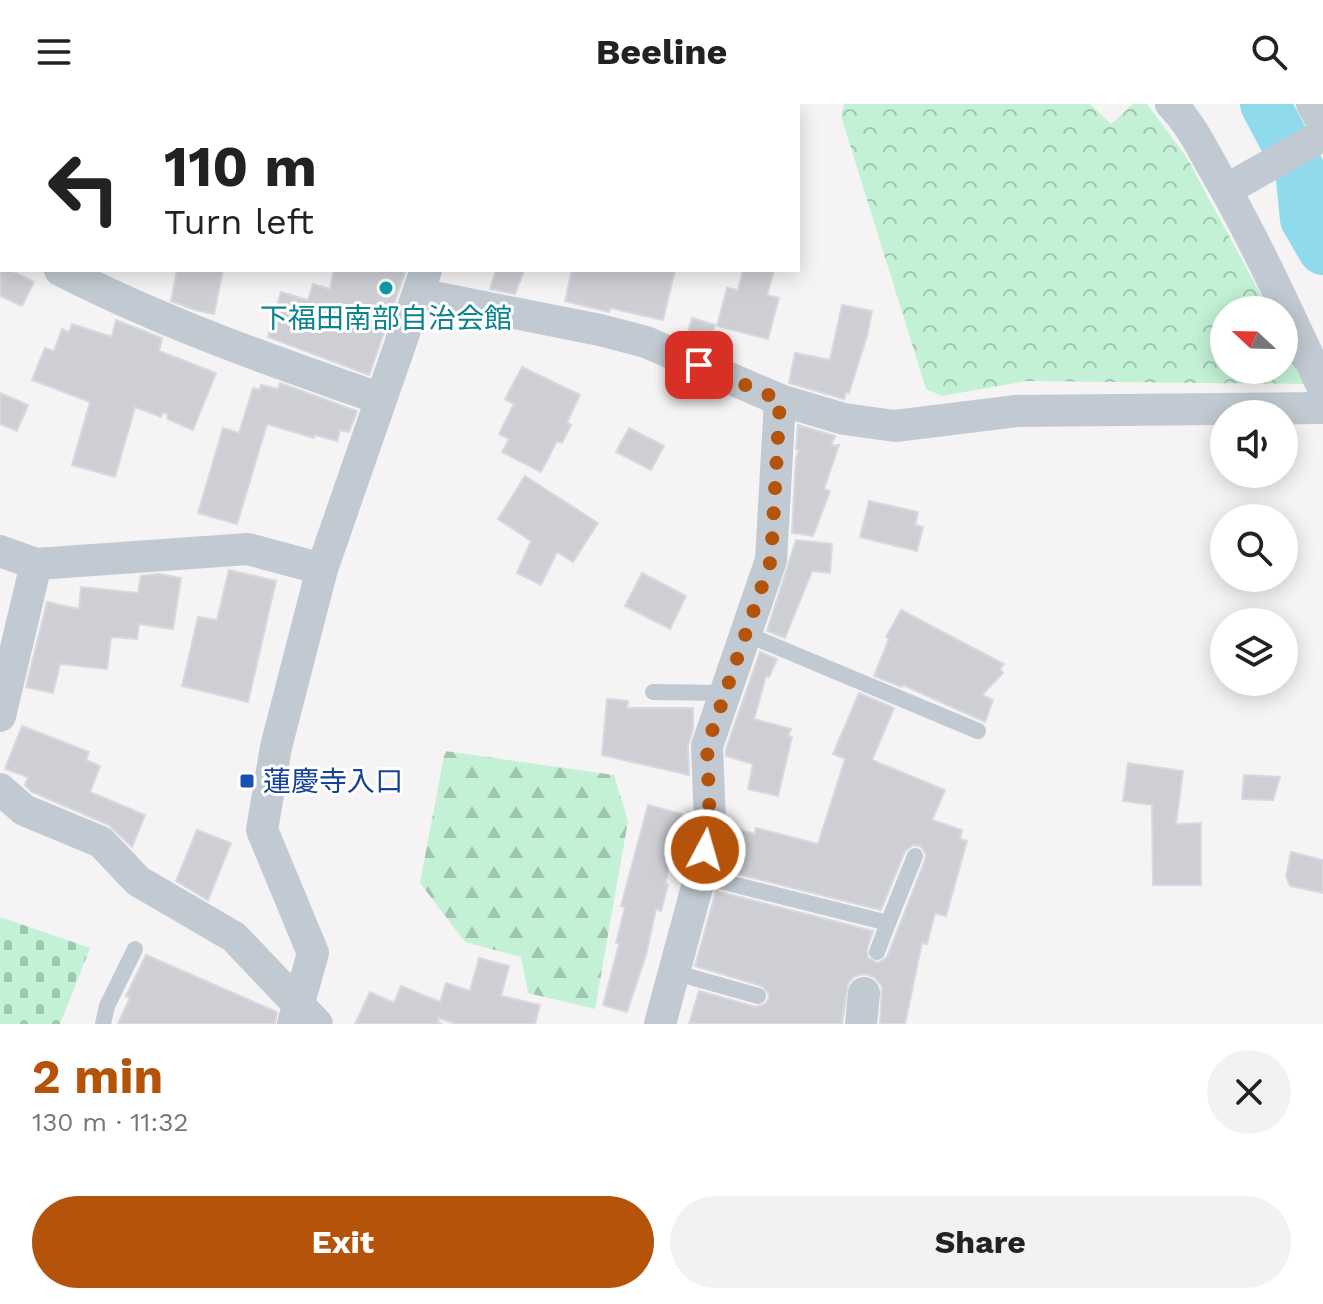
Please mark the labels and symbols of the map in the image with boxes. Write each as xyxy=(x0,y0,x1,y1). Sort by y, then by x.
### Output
marker: 下福田南部自治会館 xyxy=(377,279,395,297)
north arrow xyxy=(1210,296,1298,384)
place label: 下福田南部自治会館 xyxy=(260,302,512,335)
pin xyxy=(665,331,733,399)
place label: 蓮慶寺入口 xyxy=(263,765,403,798)
marker: 蓮慶寺入口 xyxy=(238,772,256,790)
position arrow xyxy=(663,808,747,892)

